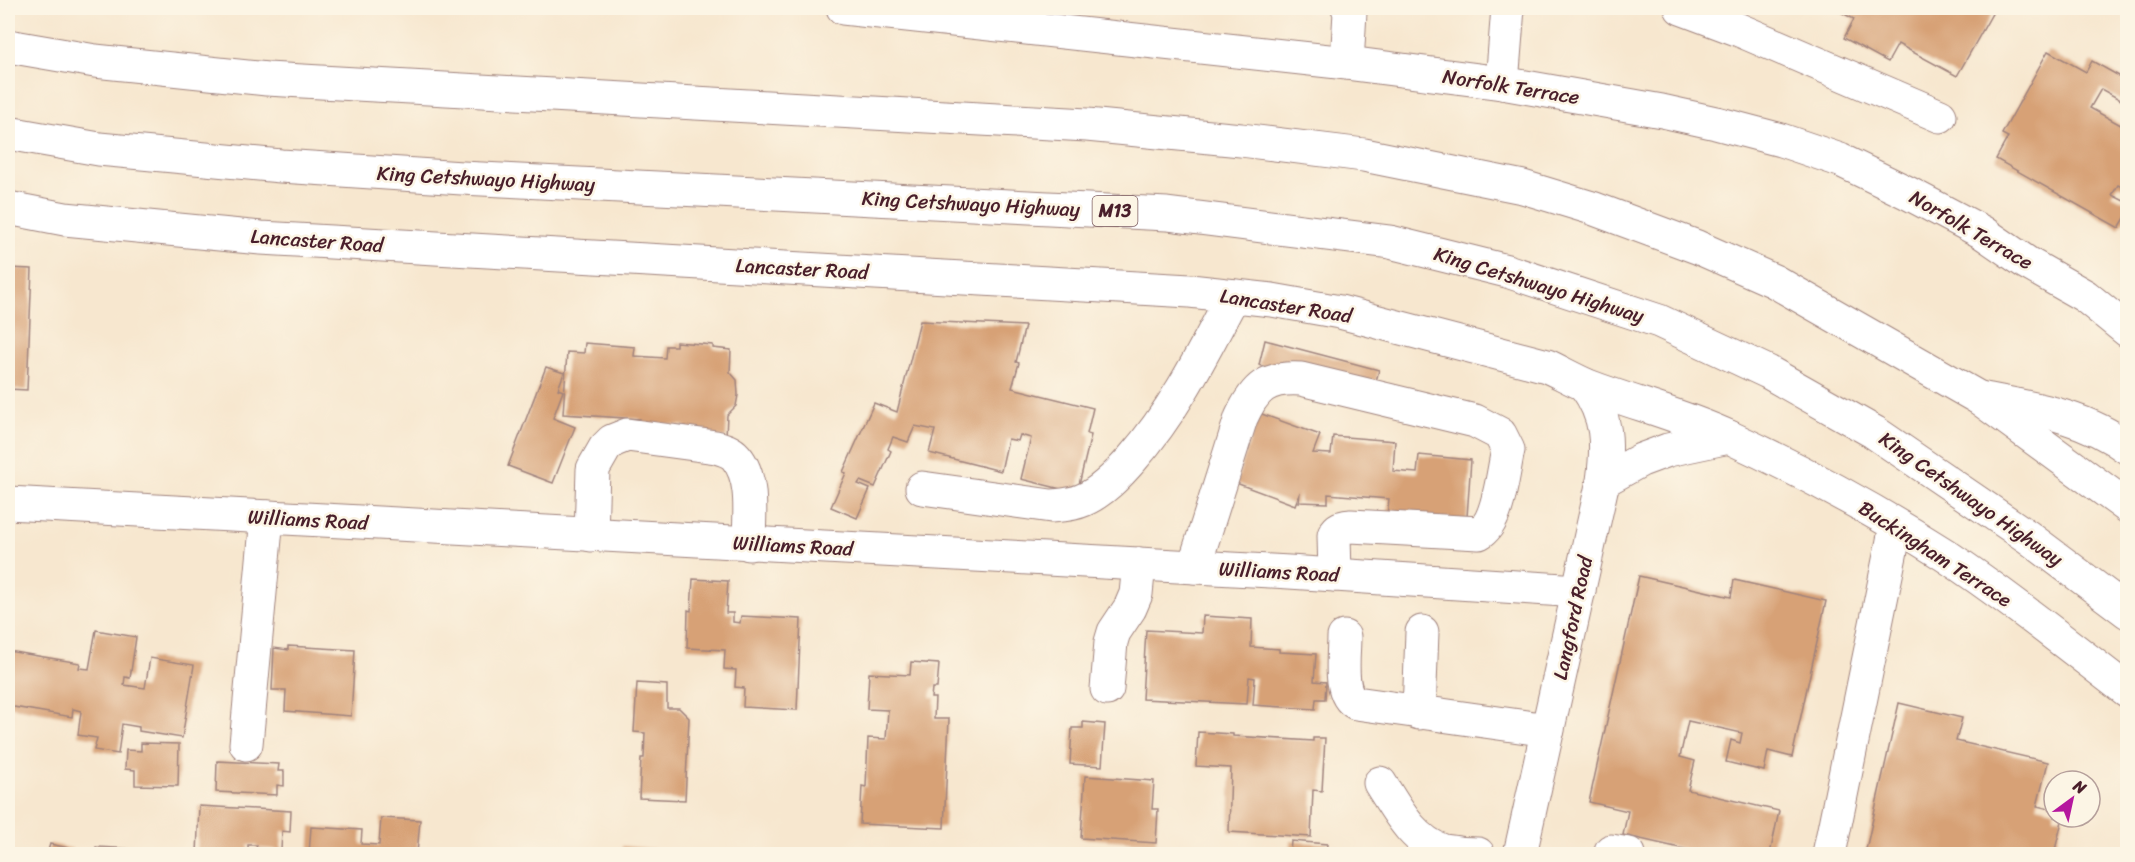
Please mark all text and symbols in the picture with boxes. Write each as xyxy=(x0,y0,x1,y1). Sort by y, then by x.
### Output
street label: Norfolk Terrace xyxy=(1440,59,1582,115)
street label: King Cetshwayo Highway xyxy=(376,156,597,202)
street label: Norfolk Terrace xyxy=(1902,180,2040,280)
street label: King Cetshwayo Highway xyxy=(861,181,1082,227)
road number: M13 xyxy=(1092,196,1138,226)
street label: Lancaster Road xyxy=(249,219,386,263)
street label: King Cetshwayo Highway xyxy=(1429,236,1649,334)
street label: Lancaster Road xyxy=(735,248,871,290)
street label: Lancaster Road xyxy=(1218,278,1356,334)
street label: King Cetshwayo Highway xyxy=(1872,422,2071,576)
street label: Buckingham Terrace xyxy=(1851,491,2019,617)
street label: Williams Road xyxy=(247,499,371,541)
street label: Williams Road xyxy=(732,525,856,567)
street label: Williams Road xyxy=(1218,551,1342,593)
street label: Langford Road xyxy=(1543,552,1603,683)
north arrow xyxy=(2042,769,2102,829)
text: N xyxy=(2067,771,2093,803)

